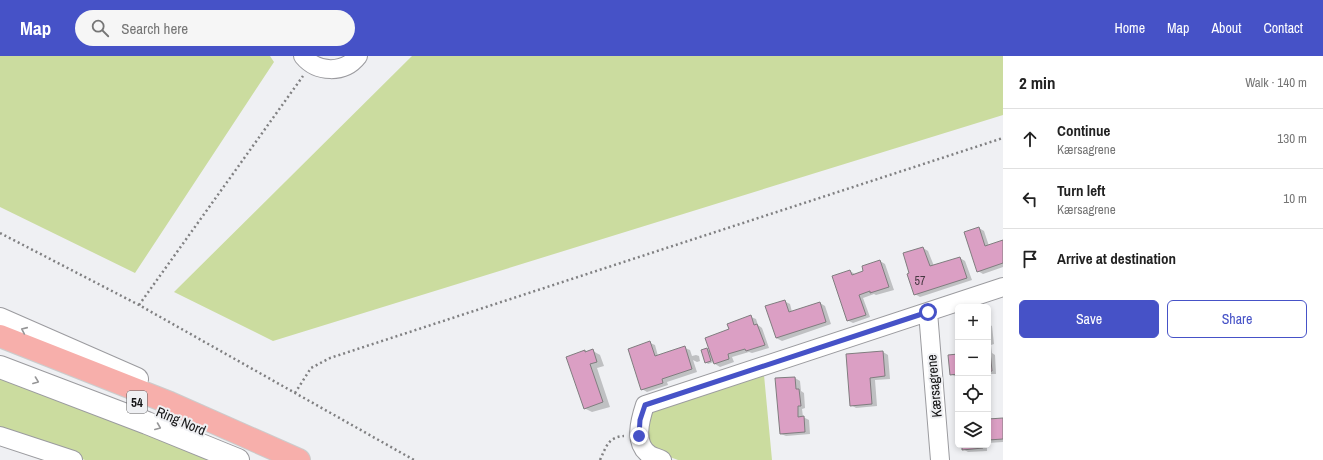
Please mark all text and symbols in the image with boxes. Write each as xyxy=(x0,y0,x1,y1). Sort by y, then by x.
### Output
search box xyxy=(75,10,355,46)
text: Map xyxy=(20,15,51,41)
icon: search xyxy=(89,17,111,39)
text: Search here xyxy=(121,18,188,39)
text: Home xyxy=(1114,19,1145,37)
text: Map xyxy=(1167,19,1189,37)
text: About xyxy=(1211,19,1241,37)
text: Contact xyxy=(1263,19,1303,37)
text: 2 min xyxy=(1019,71,1055,94)
text: Walk · 140 m xyxy=(1245,74,1307,91)
text: Continue xyxy=(1057,120,1110,141)
icon: ahead xyxy=(1019,128,1041,150)
text: 130 m xyxy=(1277,130,1307,147)
text: Kærsagrene xyxy=(1057,141,1116,158)
text: Turn left xyxy=(1057,180,1105,201)
icon: left xyxy=(1019,188,1041,210)
text: 10 m xyxy=(1283,190,1307,207)
text: Kærsagrene xyxy=(1057,201,1116,218)
icon: arrive xyxy=(1019,248,1041,270)
text: Arrive at destination xyxy=(1057,248,1176,269)
house number: 57 xyxy=(915,273,926,289)
button: Save xyxy=(1019,300,1159,338)
button: Share xyxy=(1167,300,1307,338)
route start xyxy=(919,303,937,321)
map controls xyxy=(955,304,991,448)
button: + xyxy=(955,304,991,340)
one-way arrow xyxy=(20,326,27,334)
button: − xyxy=(955,340,991,376)
street label: Kærsagrene xyxy=(922,354,946,418)
one-way arrow xyxy=(33,376,40,384)
button: locate xyxy=(955,376,991,412)
road number: 54 xyxy=(127,391,147,413)
street label: Ring Nord xyxy=(153,402,209,440)
button: layers xyxy=(955,412,991,448)
one-way arrow xyxy=(154,423,161,431)
route end xyxy=(630,427,648,445)

